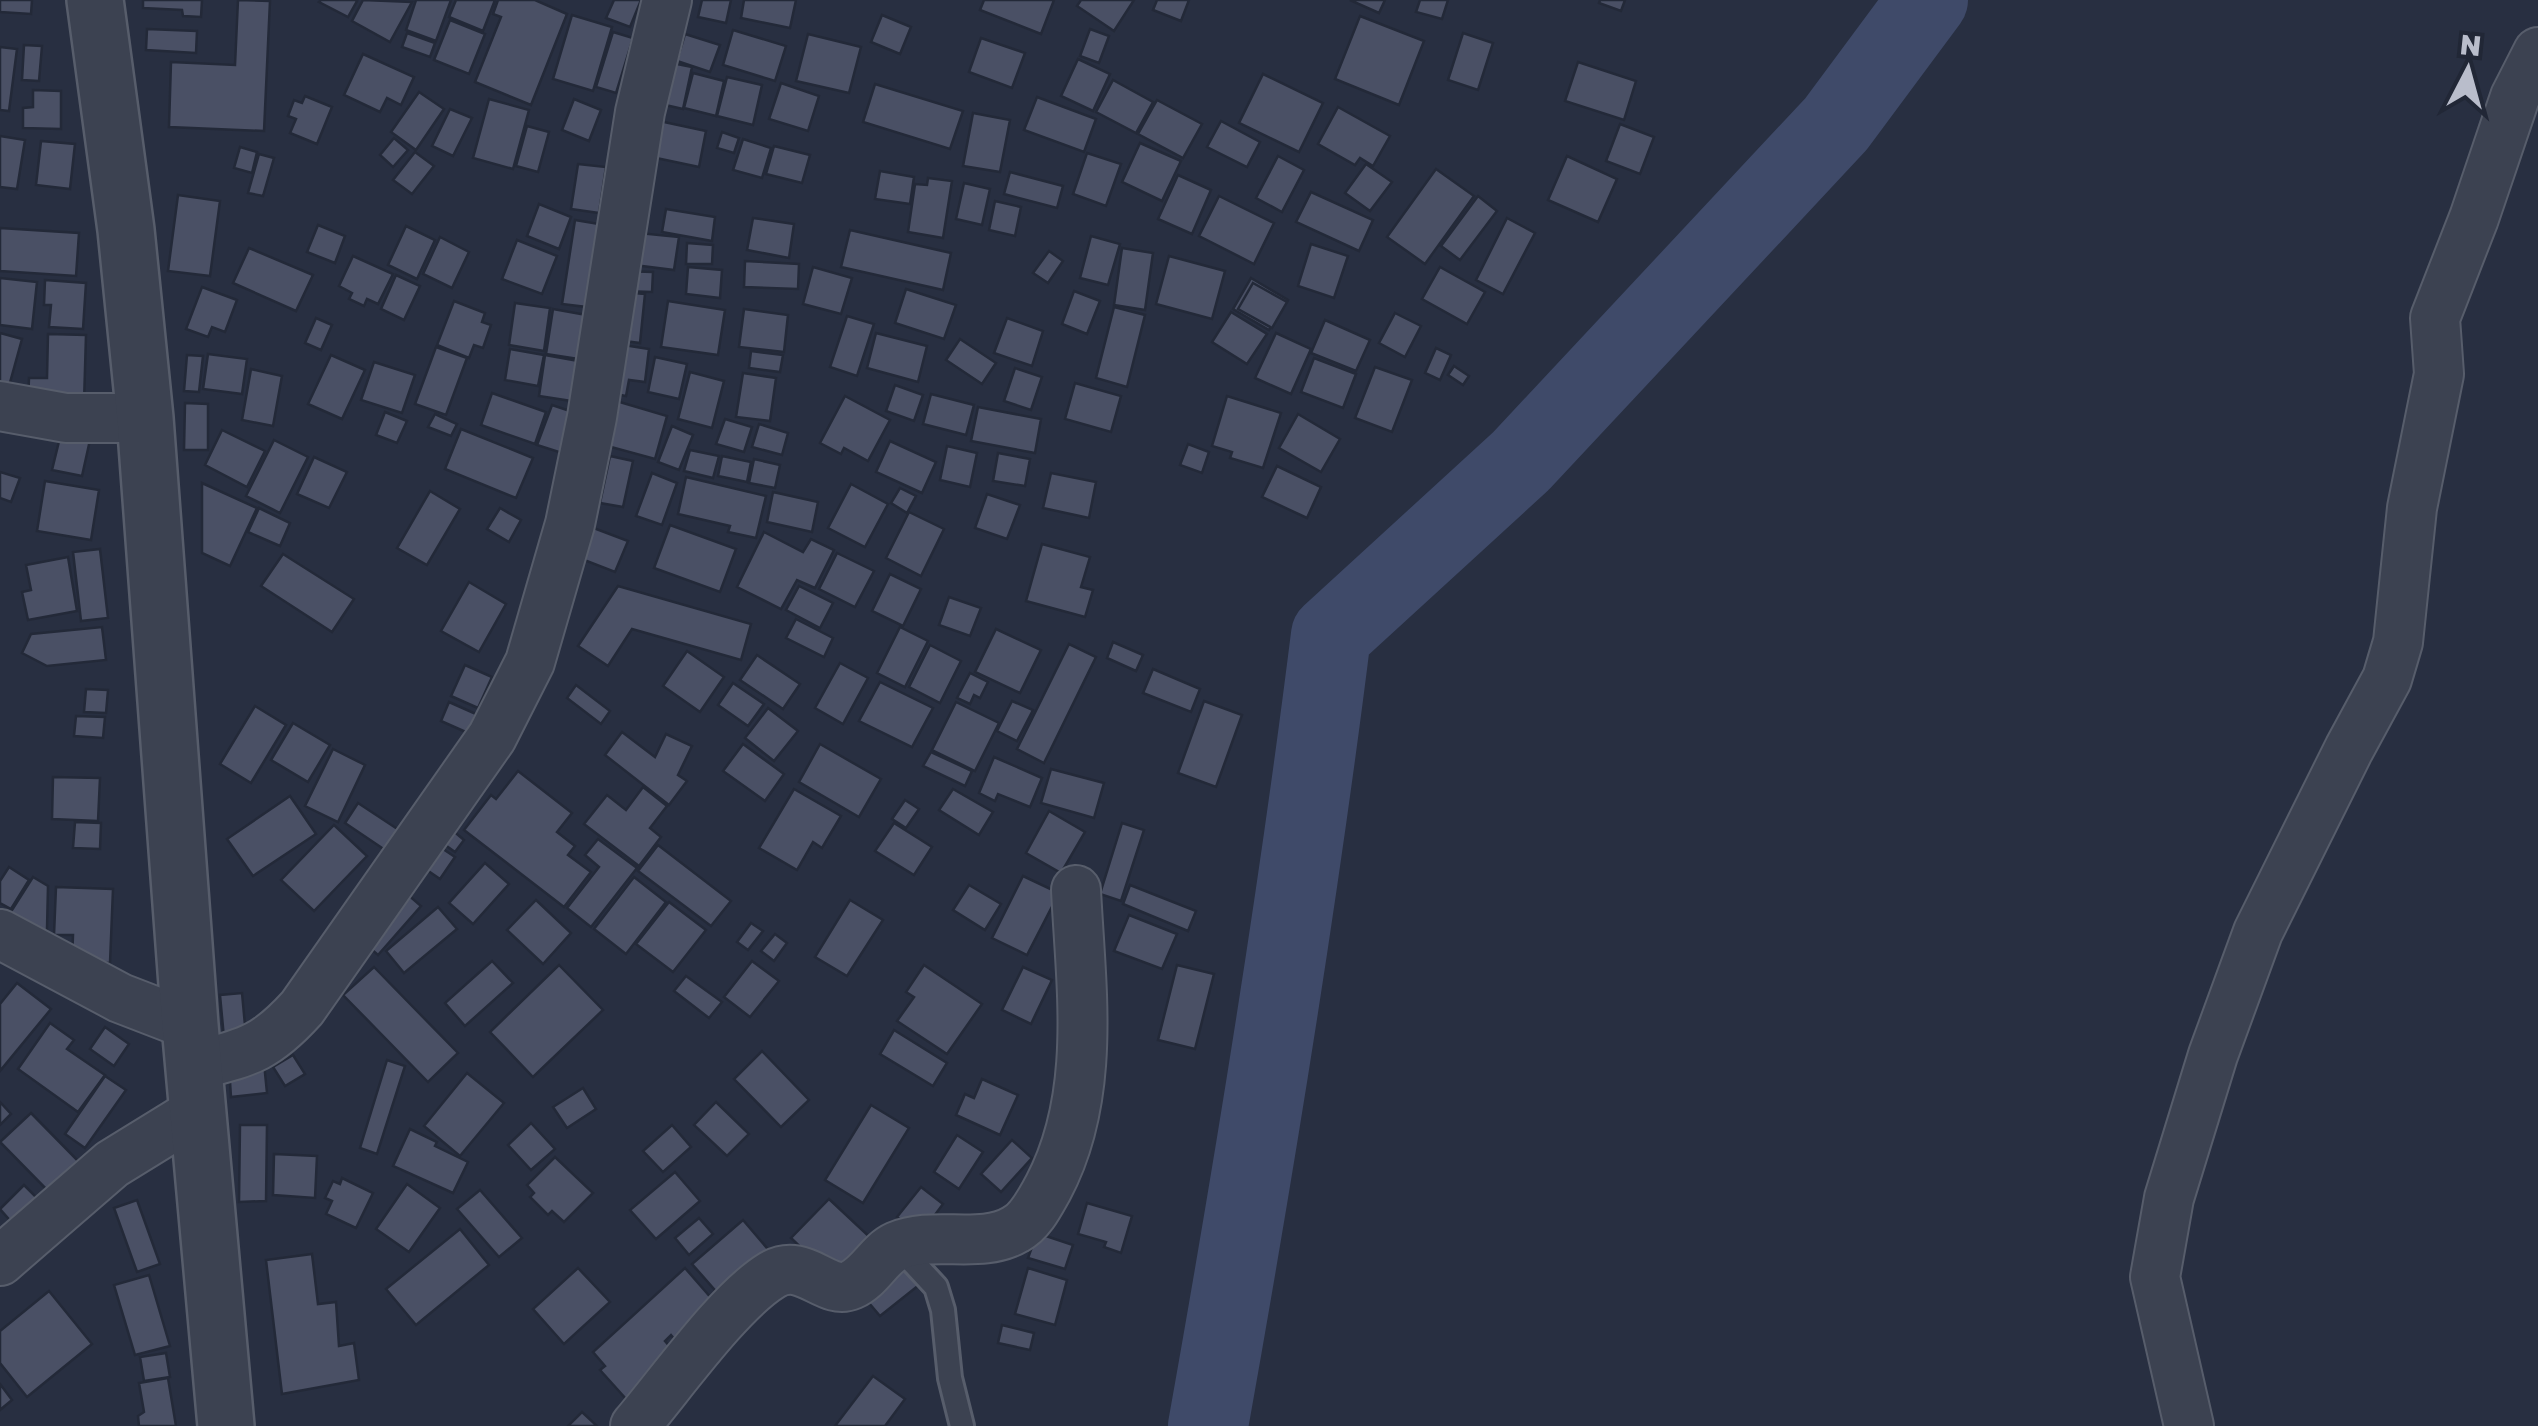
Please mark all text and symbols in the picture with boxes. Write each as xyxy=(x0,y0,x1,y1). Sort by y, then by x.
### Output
north arrow xyxy=(2418,20,2518,120)
text: N xyxy=(2458,27,2483,62)

